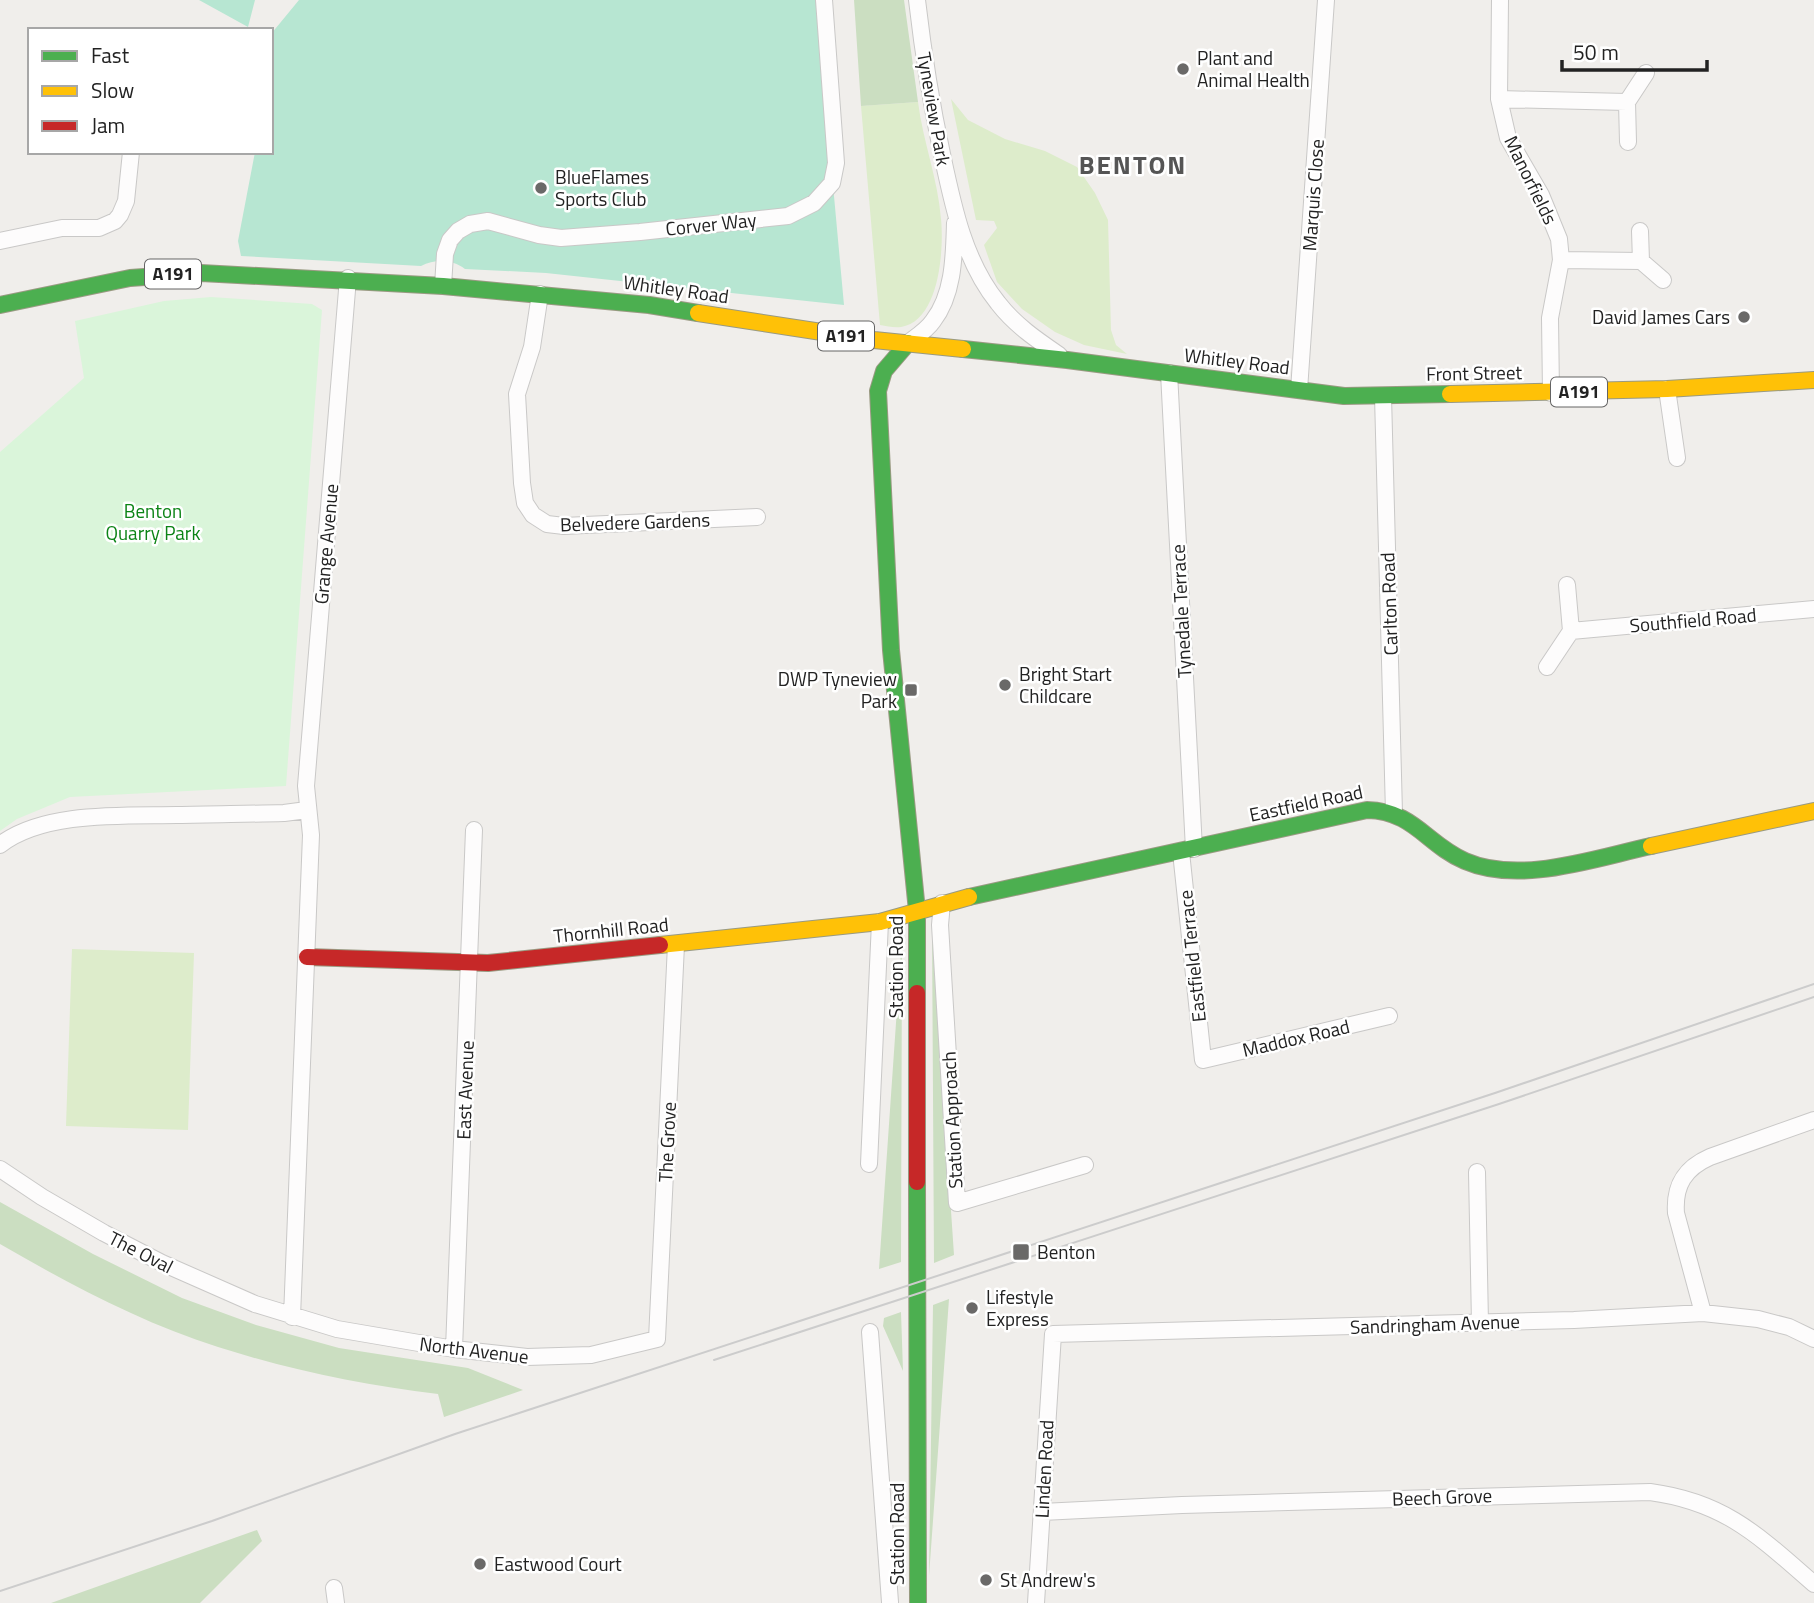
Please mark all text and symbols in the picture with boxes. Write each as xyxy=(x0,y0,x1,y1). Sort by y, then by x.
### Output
legend xyxy=(28,28,273,154)
scale bar xyxy=(1562,28,1707,72)
text: 50 m xyxy=(1573,36,1619,68)
text: Fast xyxy=(91,39,130,71)
place label: Plant and Animal Health xyxy=(1197,43,1310,94)
street label: Tyneview Park xyxy=(910,50,959,168)
marker: Plant and Animal Health xyxy=(1175,61,1191,77)
text: Slow xyxy=(91,74,134,106)
text: Jam xyxy=(91,109,125,141)
street label: Manorfields xyxy=(1497,130,1566,229)
street label: Marquis Close xyxy=(1294,138,1331,252)
district label: BENTON xyxy=(1079,145,1187,184)
place label: BlueFlames Sports Club xyxy=(555,162,649,213)
marker: BlueFlames Sports Club xyxy=(533,180,549,196)
street label: Corver Way xyxy=(664,204,758,243)
road number: A191 xyxy=(145,260,201,288)
street label: Whitley Road xyxy=(621,267,731,310)
place label: David James Cars xyxy=(1592,302,1730,331)
marker: David James Cars xyxy=(1736,309,1752,325)
road number: A191 xyxy=(818,322,874,350)
street label: Whitley Road xyxy=(1183,340,1292,381)
street label: Front Street xyxy=(1426,357,1523,388)
road number: A191 xyxy=(1551,378,1607,406)
street label: Grange Avenue xyxy=(306,482,345,605)
park label: Benton Quarry Park xyxy=(105,496,201,547)
street label: Belvedere Gardens xyxy=(559,504,711,539)
street label: Tynedale Terrace xyxy=(1163,543,1198,679)
street label: Carlton Road xyxy=(1372,552,1405,656)
street label: Southfield Road xyxy=(1628,600,1758,639)
place label: Bright Start Childcare xyxy=(1019,659,1112,710)
place label: DWP Tyneview Park xyxy=(778,664,897,715)
marker: Bright Start Childcare xyxy=(997,677,1013,693)
marker: DWP Tyneview Park xyxy=(903,682,919,698)
street label: Eastfield Road xyxy=(1246,776,1365,829)
street label: Eastfield Terrace xyxy=(1170,889,1213,1023)
street label: Thornhill Road xyxy=(552,909,670,950)
street label: Station Road xyxy=(881,916,910,1018)
street label: Maddox Road xyxy=(1239,1011,1352,1064)
street label: East Avenue xyxy=(448,1040,481,1140)
street label: Station Approach xyxy=(933,1051,970,1189)
street label: The Grove xyxy=(650,1101,683,1183)
street label: The Oval xyxy=(104,1223,179,1280)
place label: Benton xyxy=(1037,1237,1095,1266)
marker: Benton xyxy=(1011,1242,1031,1262)
place label: Lifestyle Express xyxy=(986,1282,1054,1333)
marker: Lifestyle Express xyxy=(964,1300,980,1316)
street label: Sandringham Avenue xyxy=(1350,1306,1520,1341)
street label: North Avenue xyxy=(418,1328,530,1371)
street label: Linden Road xyxy=(1026,1419,1061,1519)
street label: Beech Grove xyxy=(1391,1480,1492,1513)
street label: Station Road xyxy=(882,1483,911,1585)
place label: Eastwood Court xyxy=(494,1549,622,1578)
marker: Eastwood Court xyxy=(472,1556,488,1572)
place label: St Andrew's xyxy=(1000,1565,1096,1594)
marker: St Andrew's xyxy=(978,1572,994,1588)

